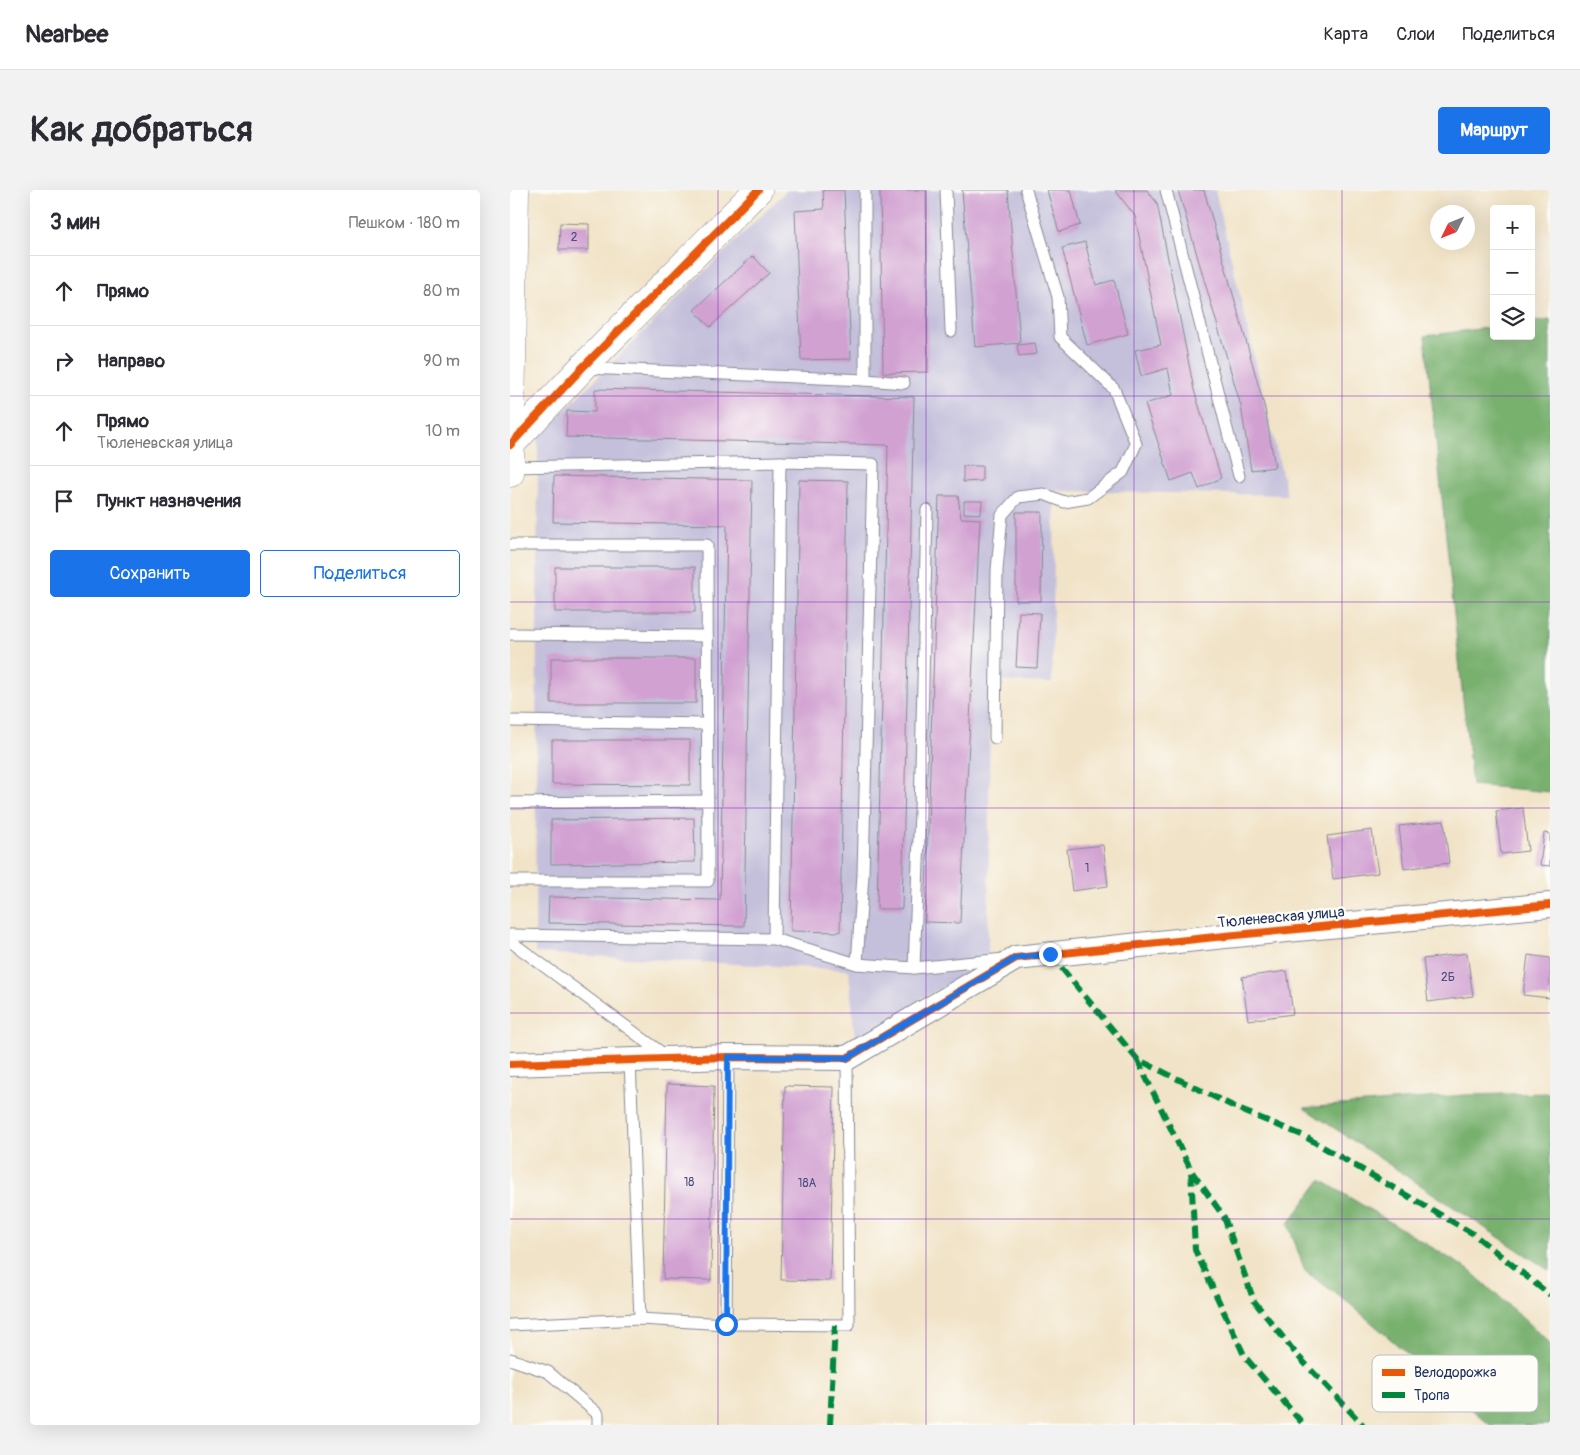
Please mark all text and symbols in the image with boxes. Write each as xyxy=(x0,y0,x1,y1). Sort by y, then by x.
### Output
text: Nearbee xyxy=(25,20,108,49)
text: Карта xyxy=(1324,23,1368,46)
text: Слои xyxy=(1396,23,1434,46)
text: Поделиться xyxy=(1462,23,1555,46)
button: Маршрут xyxy=(1438,107,1550,154)
text: Как добраться xyxy=(30,108,253,152)
north arrow xyxy=(1430,205,1475,250)
map controls xyxy=(1490,205,1535,340)
button: + xyxy=(1490,205,1535,250)
text: 3 мин xyxy=(50,209,100,236)
text: Пешком · 180 m xyxy=(349,213,460,233)
house number: 2 xyxy=(571,230,578,245)
button: − xyxy=(1490,250,1535,295)
icon: ahead xyxy=(50,277,78,305)
text: Прямо xyxy=(97,279,149,303)
text: 80 m xyxy=(423,281,460,301)
button: layers xyxy=(1490,295,1535,340)
icon: right xyxy=(50,347,78,375)
text: Направо xyxy=(97,349,165,373)
text: 90 m xyxy=(423,351,460,371)
text: Прямо xyxy=(97,409,149,433)
icon: ahead xyxy=(50,417,78,445)
text: 10 m xyxy=(425,421,460,441)
text: Тюленевская улица xyxy=(97,433,233,453)
icon: arrive xyxy=(50,487,78,515)
text: Пункт назначения xyxy=(97,489,241,513)
button: Сохранить xyxy=(50,550,250,597)
button: Поделиться xyxy=(260,550,460,597)
house number: 1 xyxy=(1085,861,1089,876)
street label: Тюленевская улица xyxy=(1217,902,1345,933)
route end xyxy=(1039,943,1062,966)
house number: 2Б xyxy=(1441,970,1455,985)
house number: 18 xyxy=(684,1175,694,1190)
house number: 18А xyxy=(798,1176,816,1191)
route start xyxy=(715,1313,738,1336)
legend xyxy=(1372,1355,1538,1412)
text: Велодорожка xyxy=(1414,1364,1496,1381)
text: Тропа xyxy=(1414,1387,1450,1404)

